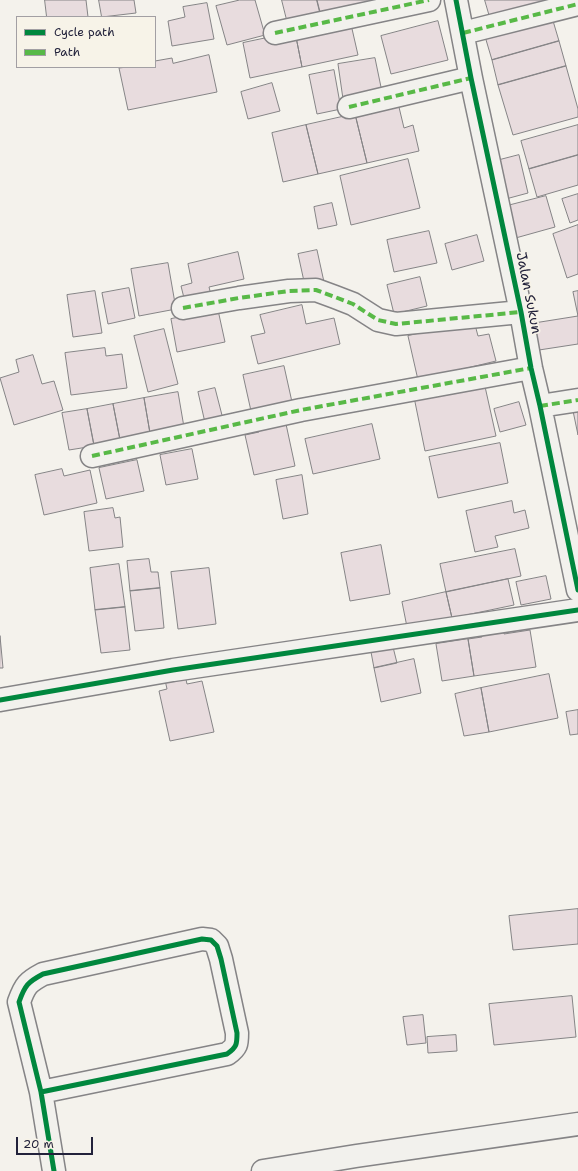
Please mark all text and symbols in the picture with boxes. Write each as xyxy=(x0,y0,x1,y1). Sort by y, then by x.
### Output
legend xyxy=(16,16,156,68)
text: Cycle path xyxy=(54,24,115,40)
text: Path xyxy=(54,44,80,60)
street label: Jalan Sukun xyxy=(512,251,544,335)
scale bar xyxy=(18,1129,95,1155)
text: 20 m xyxy=(23,1136,54,1152)

